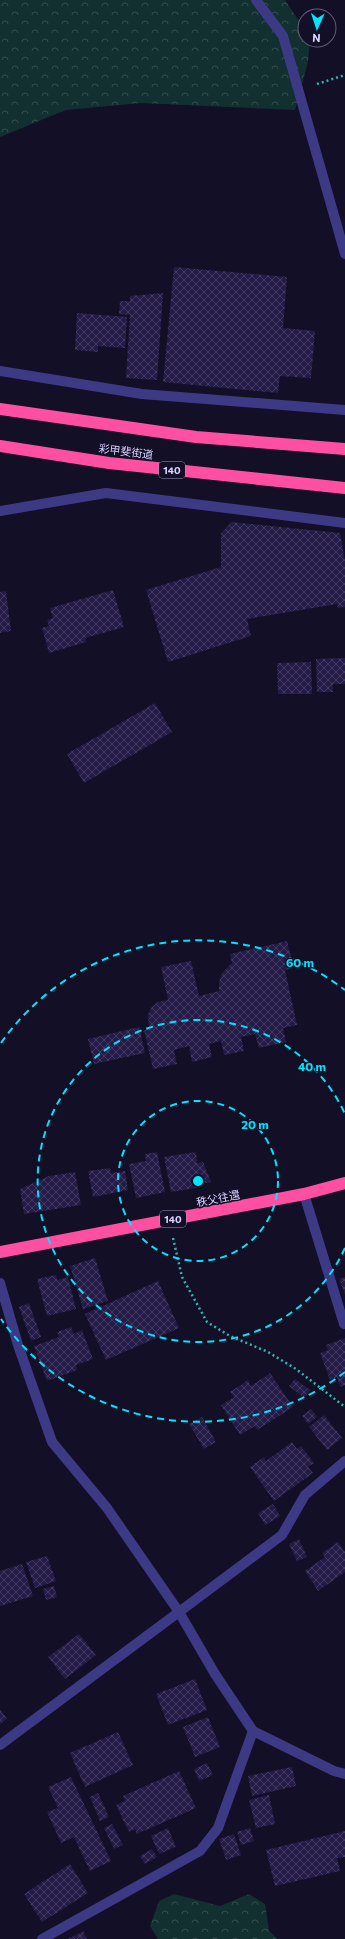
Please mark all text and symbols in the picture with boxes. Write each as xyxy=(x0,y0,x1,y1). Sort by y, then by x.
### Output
north arrow xyxy=(297,8,337,48)
text: N xyxy=(312,32,321,45)
street label: 彩甲斐街道 xyxy=(98,441,154,461)
road number: 140 xyxy=(159,462,185,478)
text: 60 m xyxy=(286,955,314,969)
text: 40 m xyxy=(298,1059,326,1073)
text: 20 m xyxy=(241,1117,269,1131)
centre of rings xyxy=(191,1174,205,1188)
street label: 秩父往還 xyxy=(195,1187,241,1209)
road number: 140 xyxy=(160,1211,186,1227)

